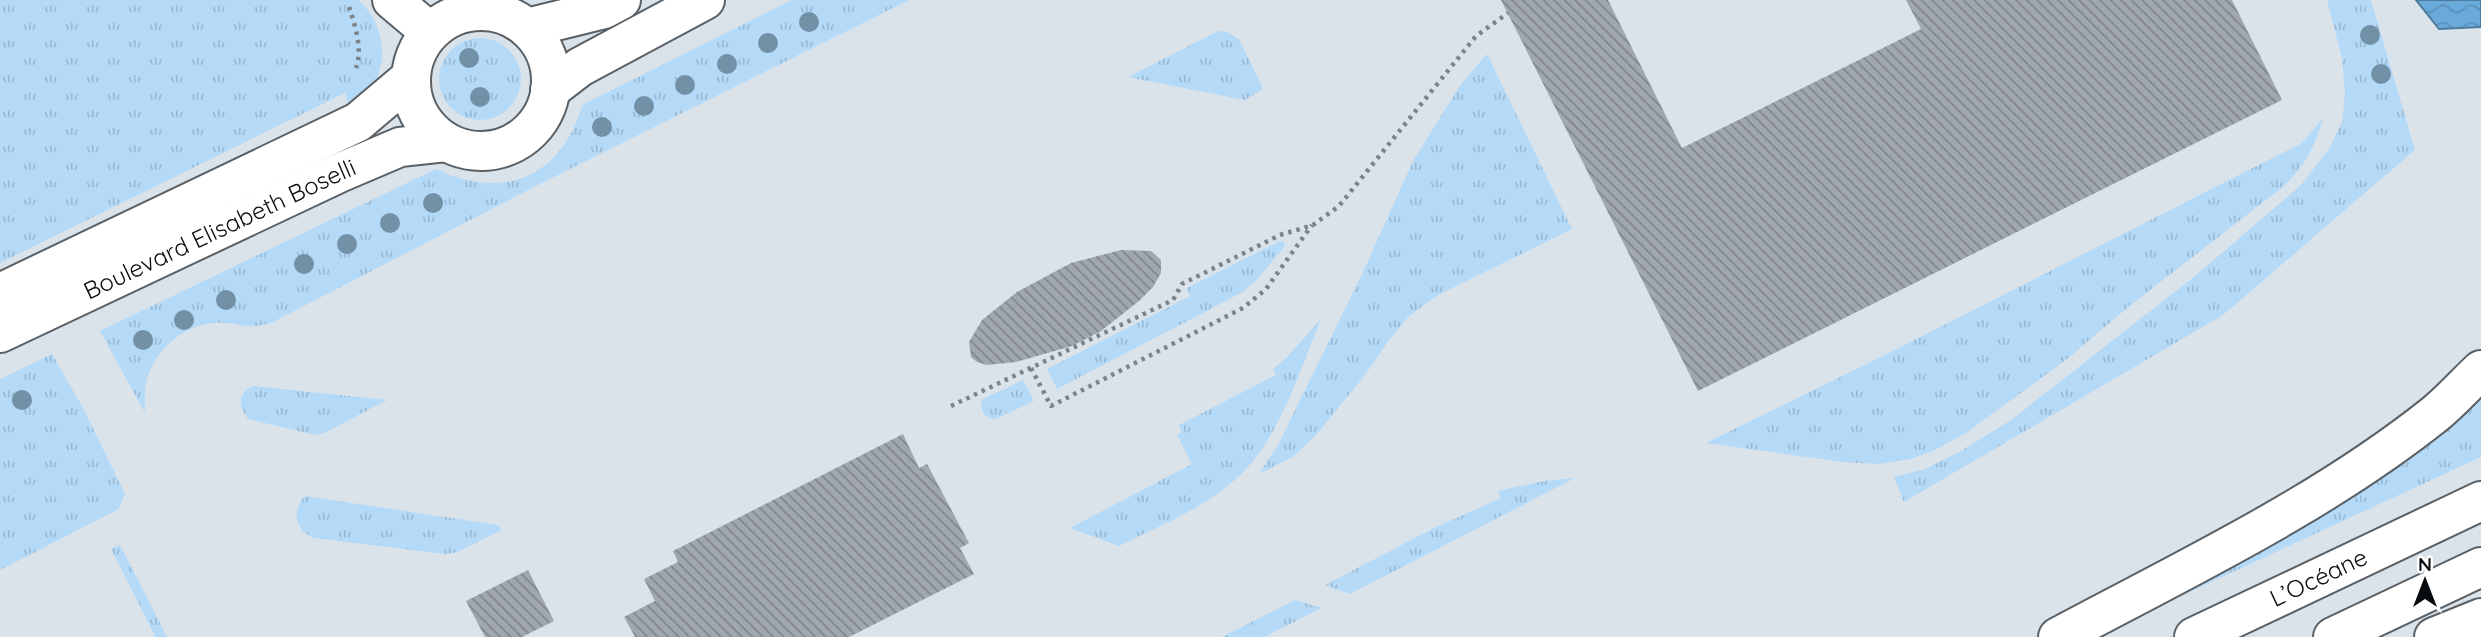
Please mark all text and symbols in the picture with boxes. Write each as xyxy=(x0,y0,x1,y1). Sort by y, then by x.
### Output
street label: Boulevard Elisabeth Boselli xyxy=(78,152,360,305)
street label: L’Océane xyxy=(2265,541,2372,613)
north arrow xyxy=(2390,546,2460,616)
text: N xyxy=(2418,552,2432,576)

